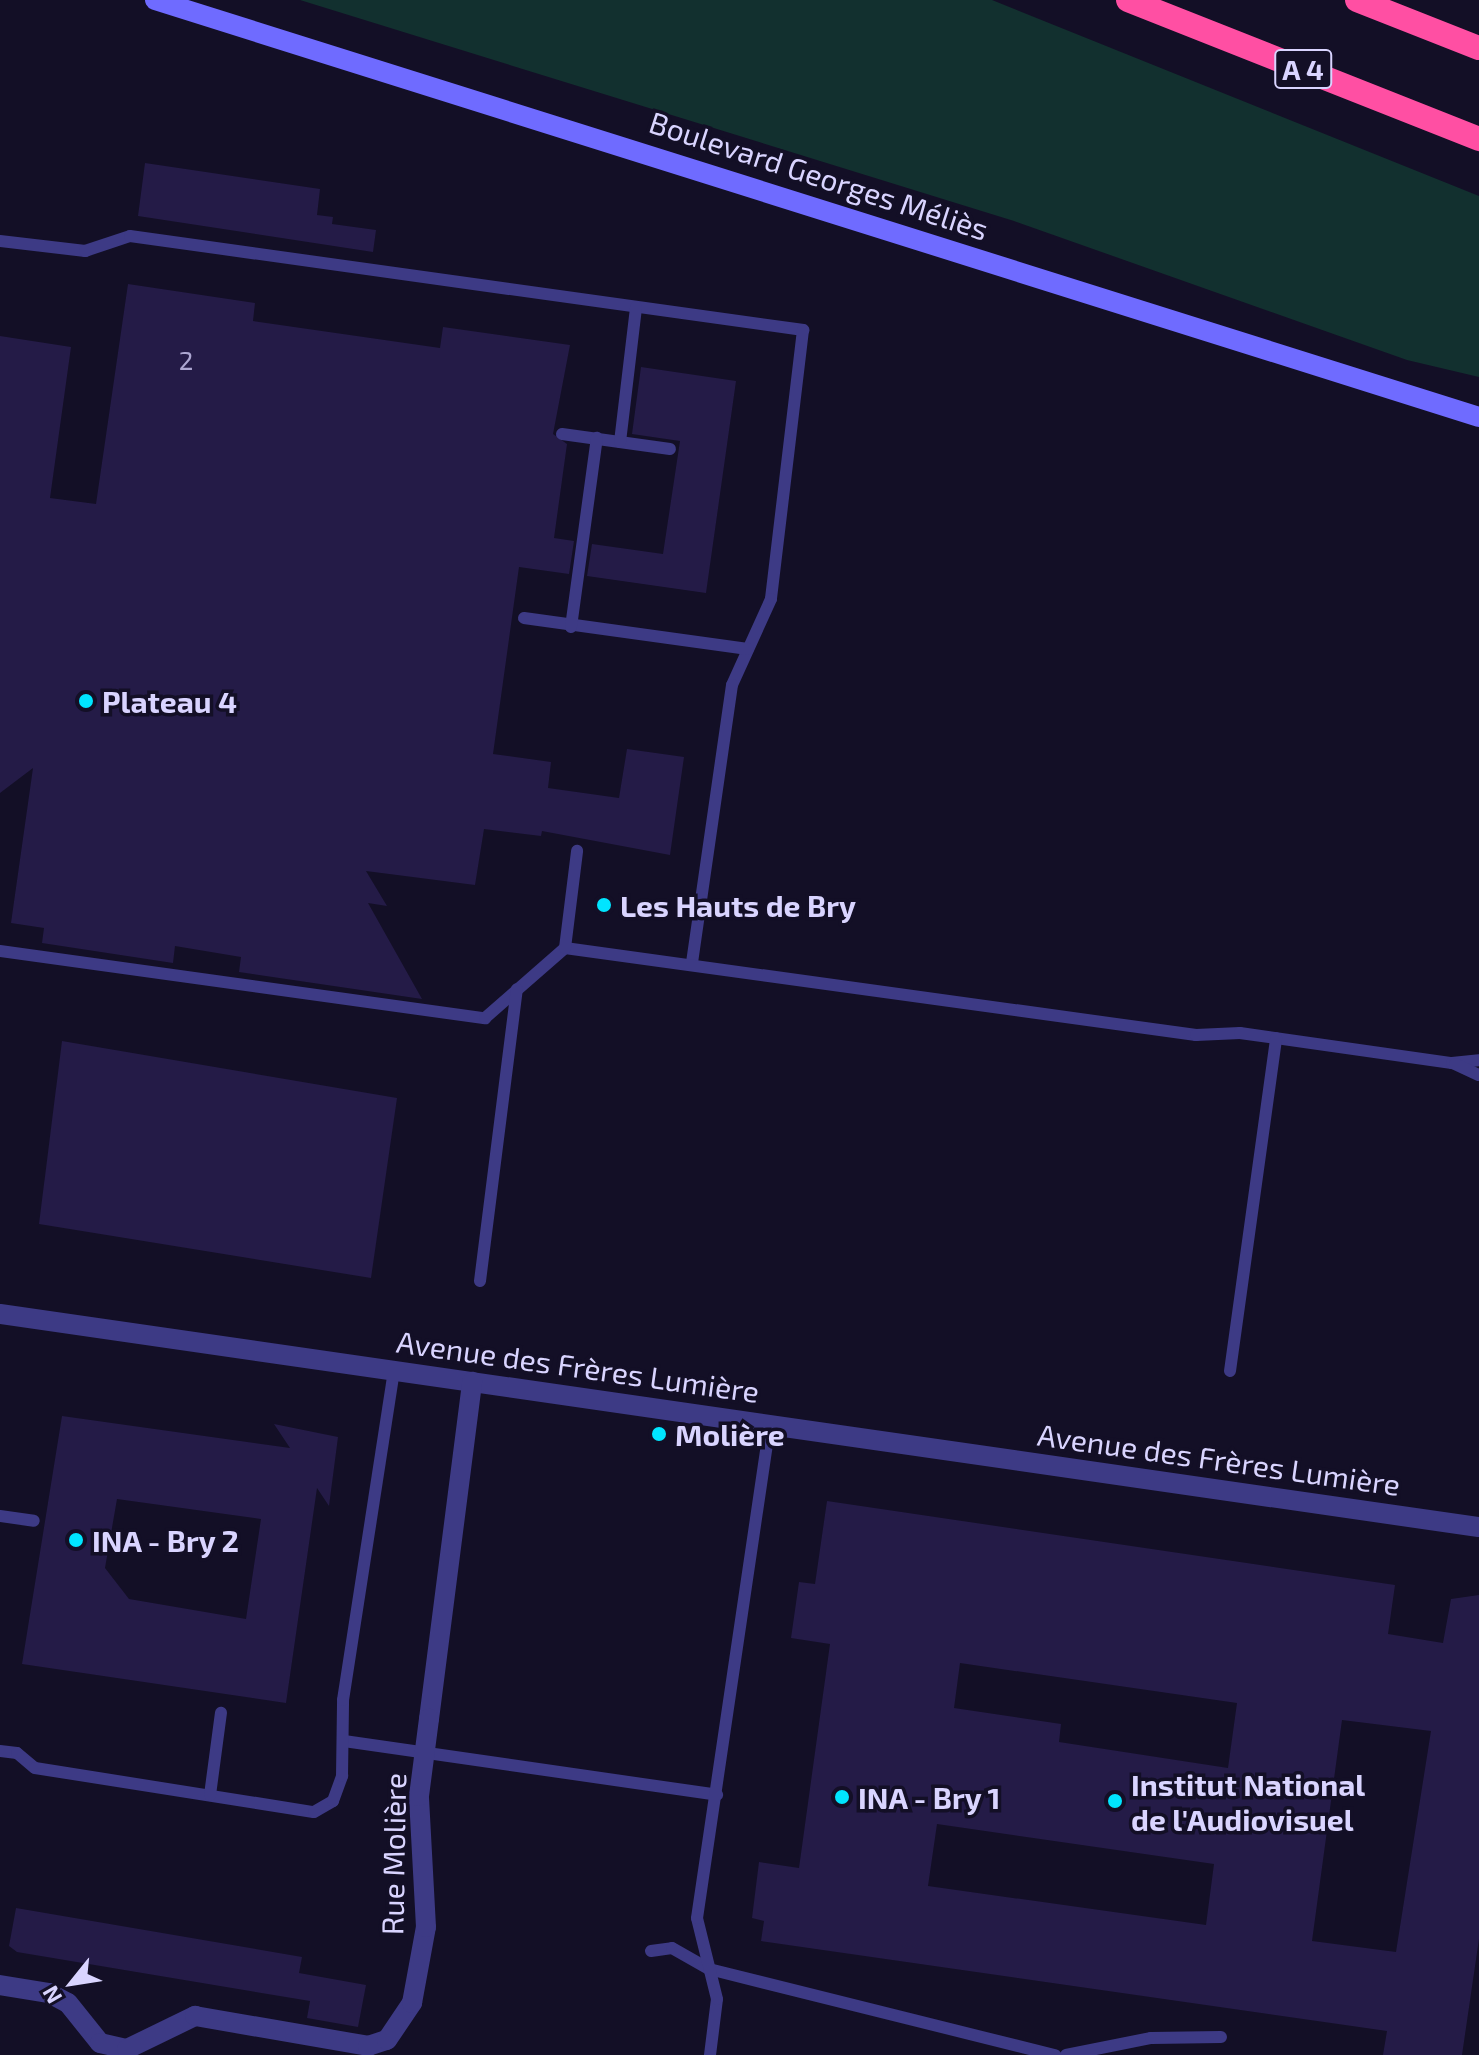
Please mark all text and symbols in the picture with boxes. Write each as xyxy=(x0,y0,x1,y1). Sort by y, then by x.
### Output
road number: A 4 xyxy=(1273,45,1333,93)
street label: Boulevard Georges Méliès xyxy=(645,103,993,247)
house number: 2 xyxy=(179,344,193,376)
place label: Plateau 4 xyxy=(102,683,237,719)
marker: Plateau 4 xyxy=(77,692,95,710)
place label: Les Hauts de Bry xyxy=(620,887,856,923)
marker: Les Hauts de Bry xyxy=(595,896,613,914)
street label: Avenue des Frères Lumière xyxy=(394,1323,762,1409)
place label: Molière xyxy=(675,1416,785,1452)
street label: Avenue des Frères Lumière xyxy=(1035,1416,1403,1502)
marker: Molière xyxy=(650,1425,668,1443)
place label: INA - Bry 2 xyxy=(92,1522,240,1558)
marker: INA - Bry 2 xyxy=(67,1531,85,1549)
place label: Institut National de l'Audiovisuel xyxy=(1131,1766,1365,1836)
street label: Rue Molière xyxy=(374,1773,412,1935)
place label: INA - Bry 1 xyxy=(858,1779,1002,1815)
marker: INA - Bry 1 xyxy=(833,1788,851,1806)
marker: Institut National de l'Audiovisuel xyxy=(1106,1792,1124,1810)
north arrow xyxy=(32,1943,112,2023)
text: N xyxy=(36,1982,66,2008)

